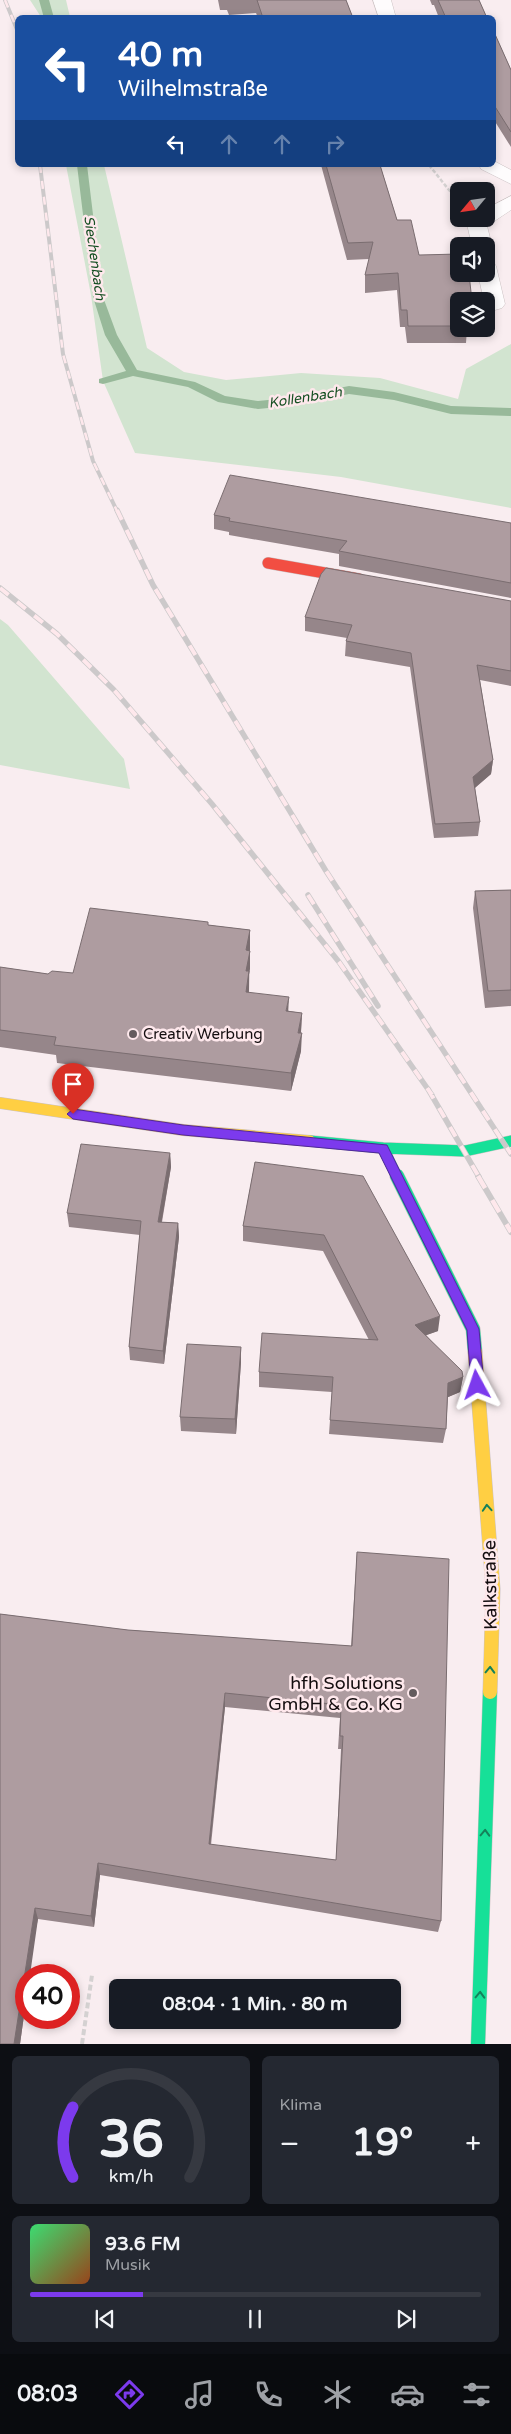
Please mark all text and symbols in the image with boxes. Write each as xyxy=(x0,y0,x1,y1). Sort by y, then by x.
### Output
text: 40 m xyxy=(118,34,203,76)
icon: left xyxy=(35,35,100,100)
text: Wilhelmstraße xyxy=(118,76,268,102)
icon: left xyxy=(162,130,190,158)
icon: ahead xyxy=(215,130,243,158)
icon: ahead xyxy=(268,130,296,158)
icon: right xyxy=(321,130,349,158)
north arrow xyxy=(450,182,495,228)
map controls xyxy=(450,182,495,337)
water label: Siechenbach xyxy=(80,215,109,302)
button: sound xyxy=(450,237,495,282)
button: layers xyxy=(450,292,495,337)
water label: Kollenbach xyxy=(267,383,343,412)
place label: Creativ Werbung xyxy=(143,1025,263,1043)
marker: Creativ Werbung xyxy=(127,1028,139,1040)
pin xyxy=(52,1063,94,1114)
icon: arrive xyxy=(59,1070,87,1098)
position arrow xyxy=(450,1358,502,1410)
one-way arrow xyxy=(481,1504,492,1512)
street label: Kalkstraße xyxy=(478,1540,502,1630)
one-way arrow xyxy=(485,1666,496,1674)
place label: hfh Solutions GmbH & Co. KG xyxy=(268,1672,403,1715)
marker: hfh Solutions GmbH & Co. KG xyxy=(407,1687,419,1699)
one-way arrow xyxy=(480,1829,490,1836)
speed limit sign: 40 xyxy=(15,1964,80,2029)
one-way arrow xyxy=(474,1991,485,1999)
text: 08:04 · 1 Min. · 80 m xyxy=(163,1993,347,2015)
text: Klima xyxy=(280,2095,322,2115)
text: 36 xyxy=(98,2108,163,2171)
text: 19° xyxy=(351,2120,413,2166)
text: − xyxy=(280,2127,299,2161)
text: + xyxy=(465,2127,481,2161)
text: km/h xyxy=(108,2166,153,2187)
text: 93.6 FM xyxy=(105,2233,181,2255)
text: Musik xyxy=(105,2255,150,2275)
icon: previous xyxy=(91,2305,119,2333)
icon: pause xyxy=(241,2305,269,2333)
icon: next xyxy=(392,2305,420,2333)
icon: directions xyxy=(112,2377,147,2412)
icon: music xyxy=(182,2377,217,2412)
icon: phone xyxy=(251,2377,286,2412)
icon: climate xyxy=(320,2377,355,2412)
icon: car xyxy=(390,2377,425,2412)
icon: filters xyxy=(459,2377,494,2412)
text: 08:03 xyxy=(17,2381,78,2407)

